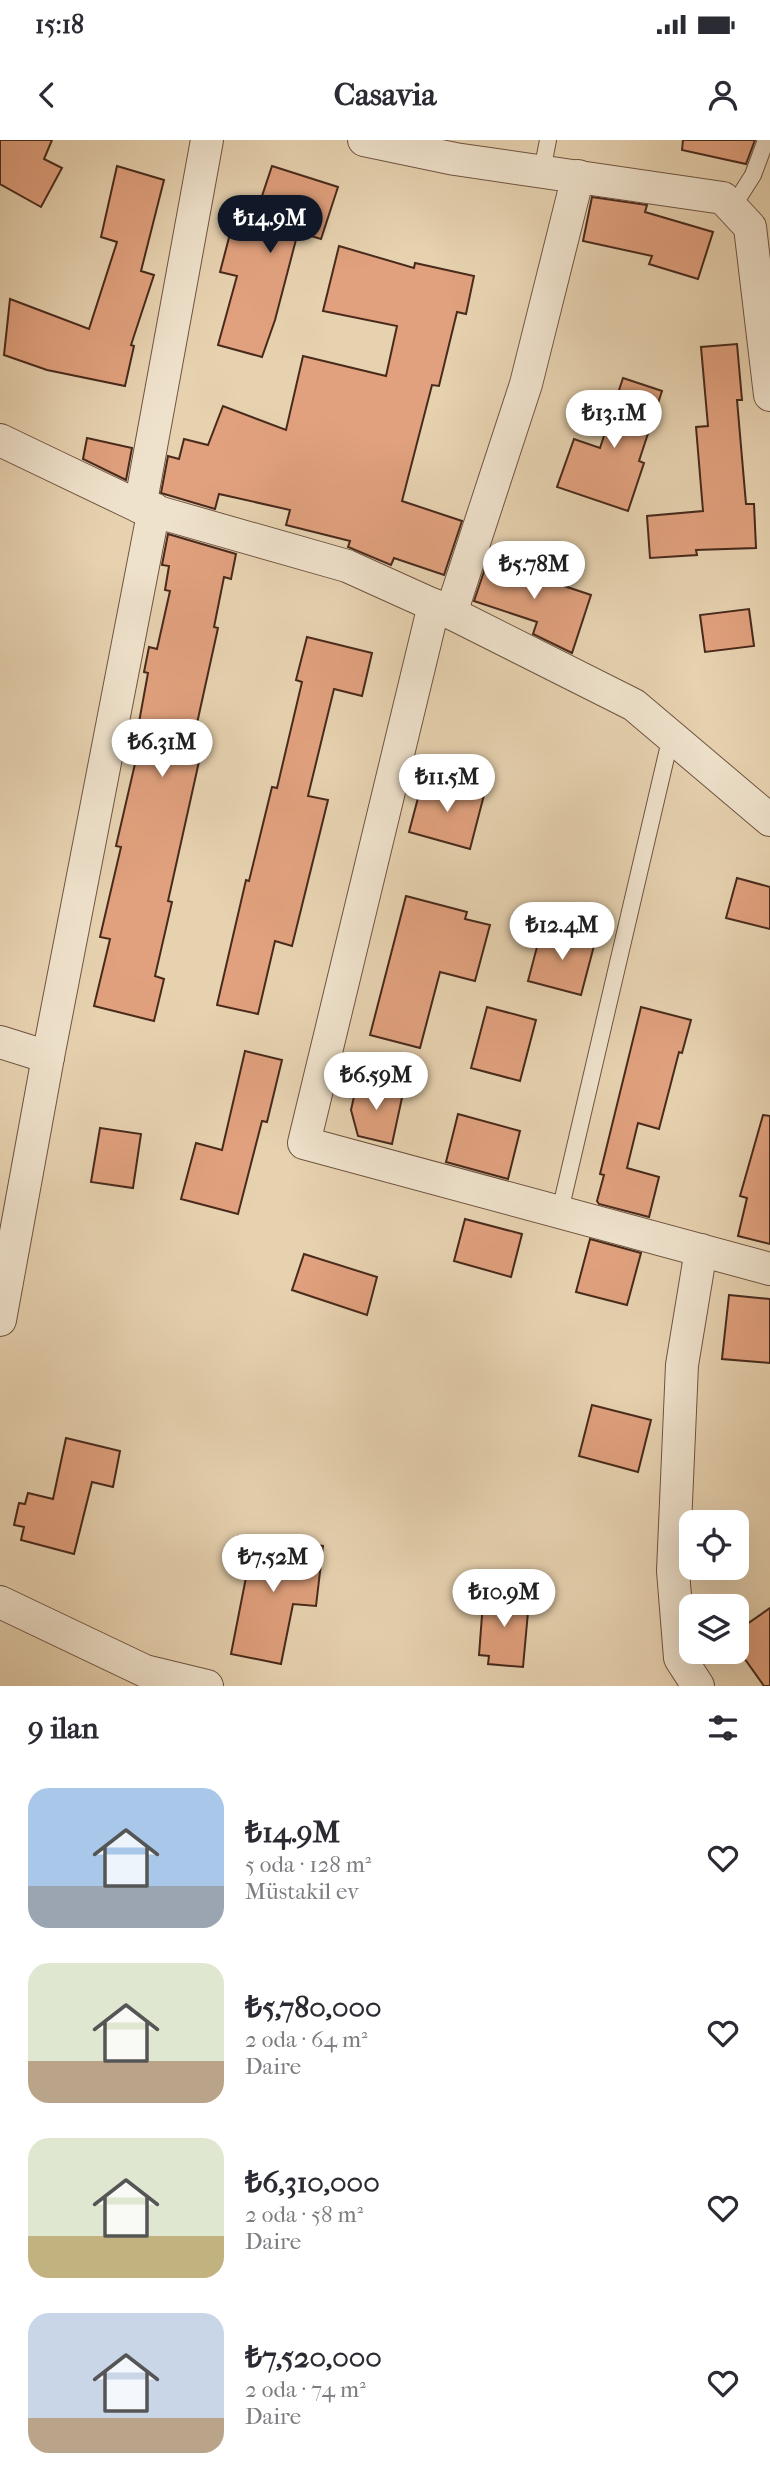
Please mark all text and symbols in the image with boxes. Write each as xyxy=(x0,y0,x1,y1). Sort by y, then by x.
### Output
text: 15:18 xyxy=(35,9,84,40)
icon: back xyxy=(28,76,66,114)
text: Casavia xyxy=(334,76,436,113)
icon: person xyxy=(704,76,742,114)
pin: ₺14.9M xyxy=(213,195,327,255)
text: ₺14.9M xyxy=(234,204,306,231)
pin: ₺13.1M xyxy=(557,390,671,450)
text: ₺13.1M xyxy=(582,399,646,426)
pin: ₺5.78M xyxy=(477,542,591,601)
text: ₺5.78M xyxy=(499,550,569,577)
pin: ₺6.31M xyxy=(105,720,219,779)
text: ₺6.31M xyxy=(128,728,196,755)
pin: ₺11.5M xyxy=(390,754,504,814)
text: ₺11.5M xyxy=(415,763,479,790)
pin: ₺12.4M xyxy=(505,902,619,962)
text: ₺12.4M xyxy=(526,911,598,938)
pin: ₺6.59M xyxy=(319,1052,433,1112)
text: ₺6.59M xyxy=(340,1061,412,1088)
map controls xyxy=(679,1510,749,1664)
button: locate xyxy=(679,1510,749,1580)
pin: ₺7.52M xyxy=(216,1534,330,1594)
text: ₺7.52M xyxy=(238,1543,308,1570)
pin: ₺10.9M xyxy=(447,1570,561,1629)
text: ₺10.9M xyxy=(468,1578,540,1605)
button: layers xyxy=(679,1594,749,1664)
icon: filters xyxy=(704,1709,742,1747)
text: 9 ilan xyxy=(28,1711,99,1746)
text: ₺14.9M xyxy=(245,1815,340,1850)
icon: home xyxy=(84,1816,168,1900)
icon: heart xyxy=(704,1839,742,1877)
text: 5 oda · 128 m² xyxy=(245,1851,371,1878)
text: Müstakil ev xyxy=(245,1878,359,1905)
text: ₺5,780,000 xyxy=(245,1990,382,2025)
icon: home xyxy=(84,1991,168,2075)
icon: heart xyxy=(704,2014,742,2052)
text: 2 oda · 64 m² xyxy=(245,2026,368,2053)
text: Daire xyxy=(245,2053,301,2080)
text: ₺6,310,000 xyxy=(245,2165,380,2200)
icon: home xyxy=(84,2166,168,2250)
icon: heart xyxy=(704,2189,742,2227)
text: 2 oda · 58 m² xyxy=(245,2201,363,2228)
text: Daire xyxy=(245,2228,301,2255)
text: ₺7,520,000 xyxy=(245,2340,382,2375)
icon: home xyxy=(84,2341,168,2425)
icon: heart xyxy=(704,2364,742,2402)
text: 2 oda · 74 m² xyxy=(245,2376,366,2403)
text: Daire xyxy=(245,2403,301,2430)

